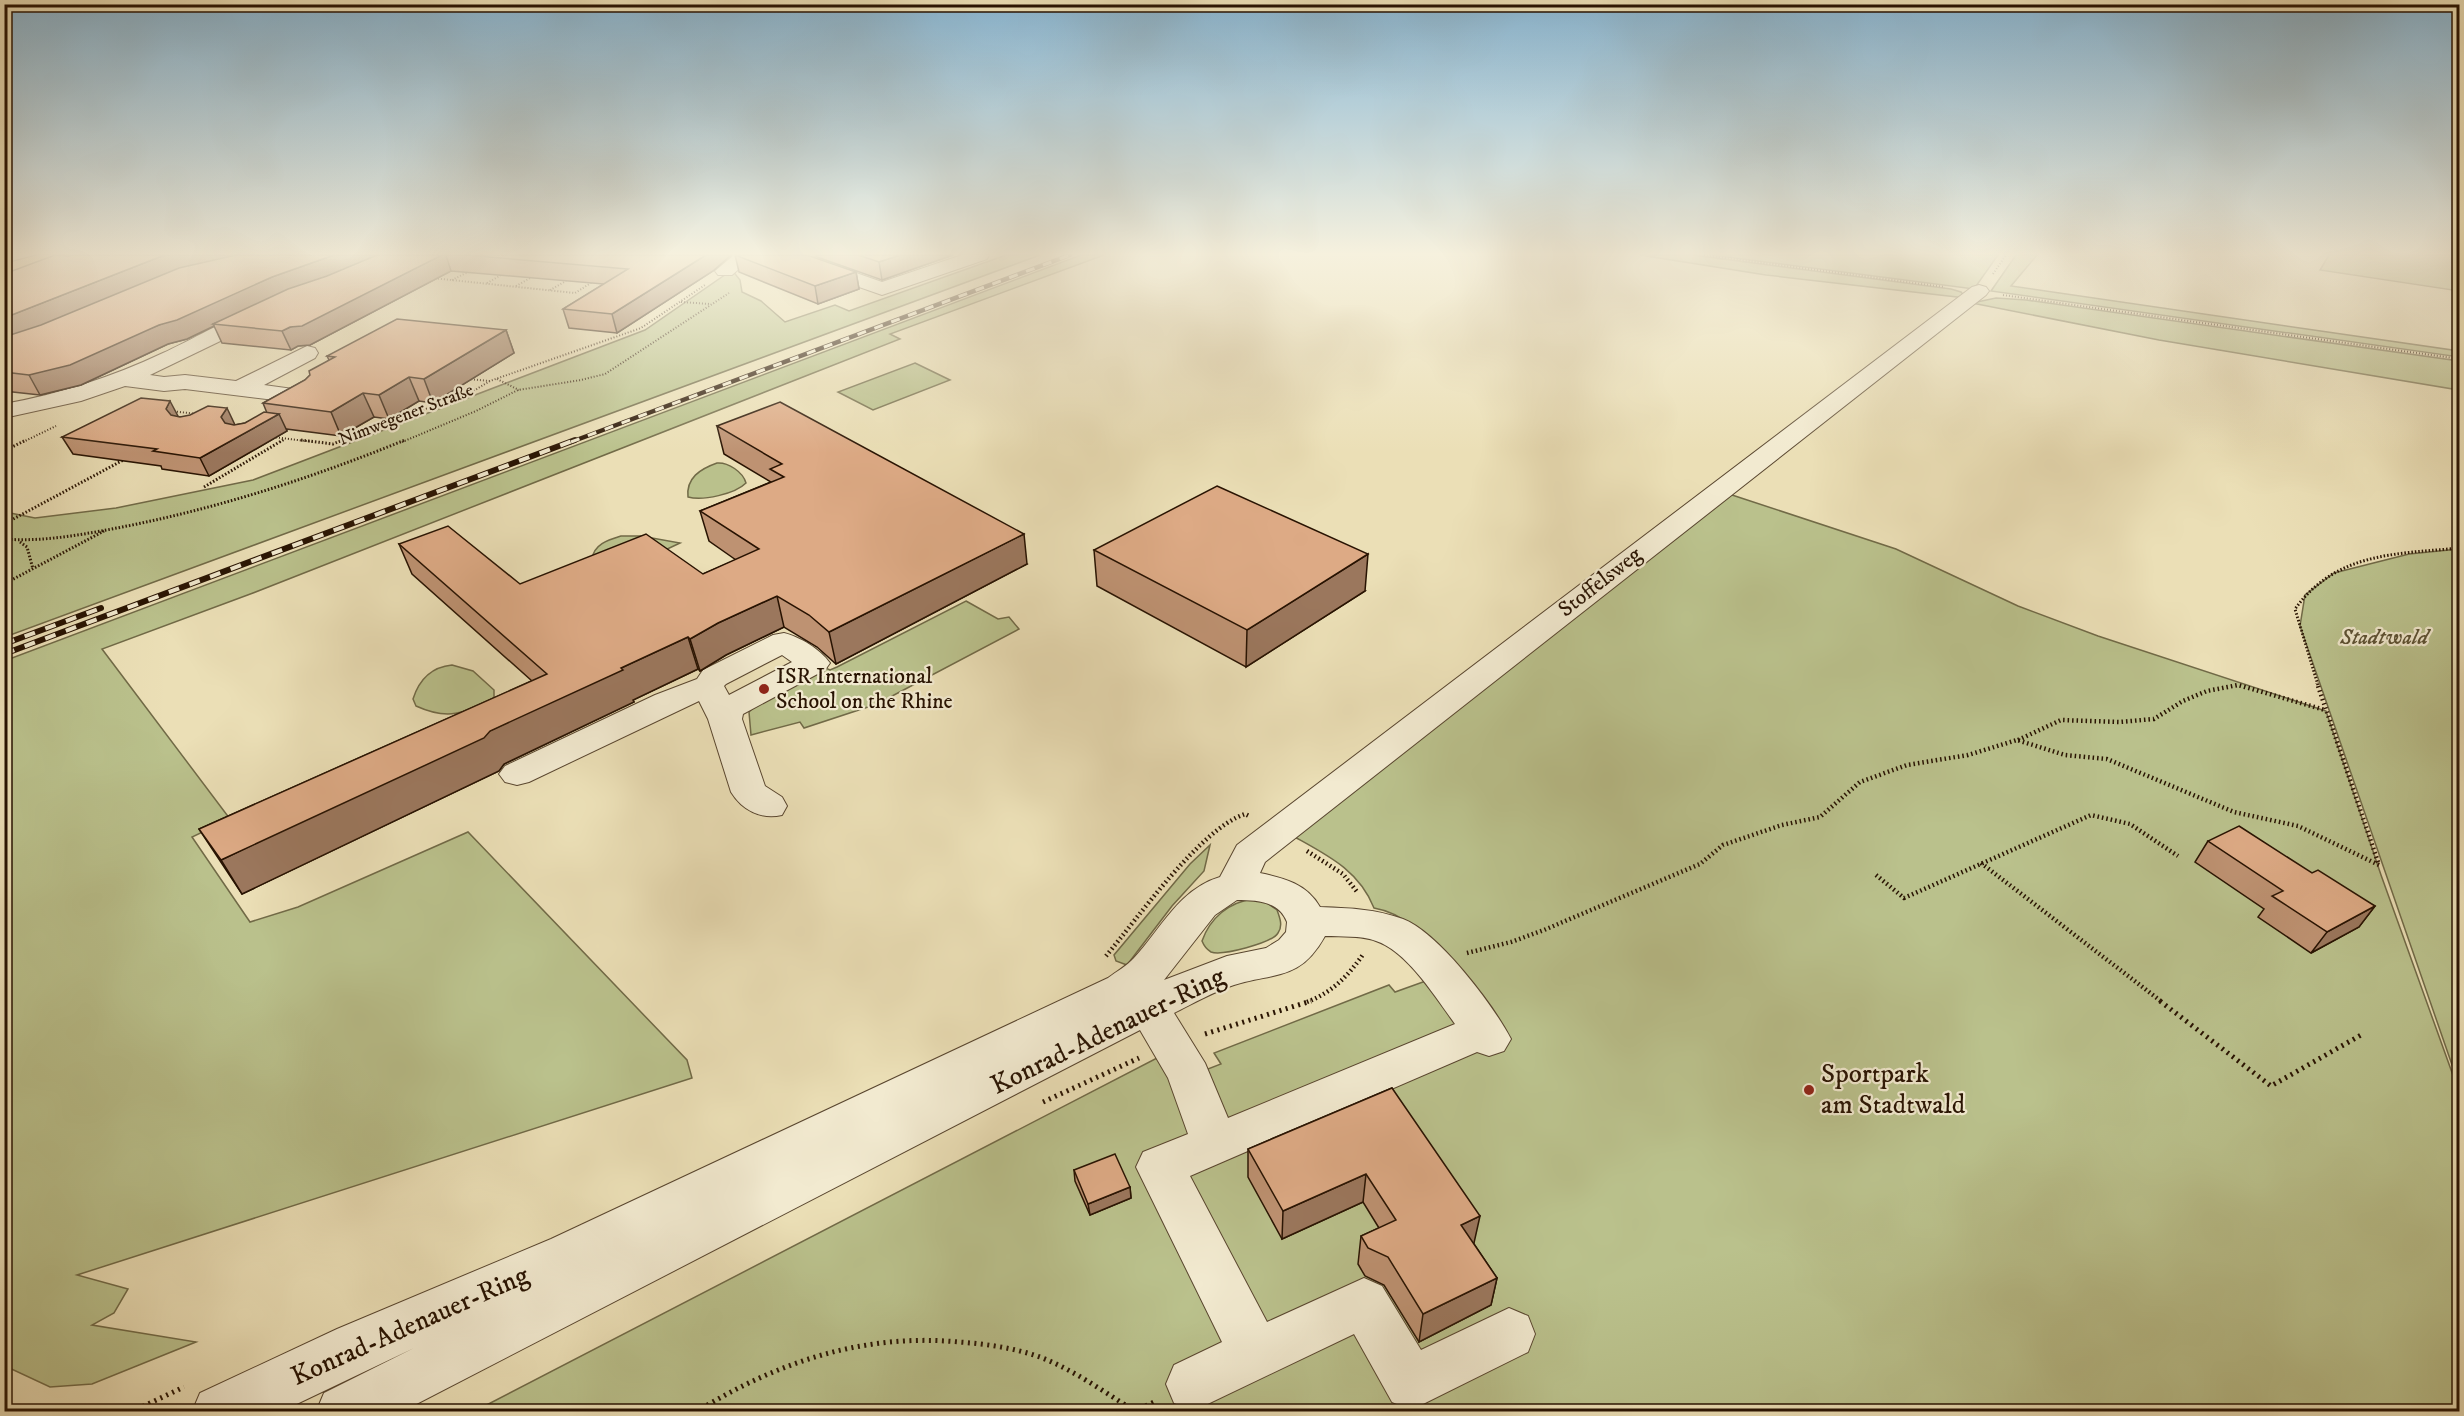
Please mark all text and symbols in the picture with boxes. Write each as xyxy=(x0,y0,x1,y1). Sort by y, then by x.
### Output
street label: Nimwegener Straße xyxy=(335,379,477,451)
street label: Stoffelsweg xyxy=(1553,541,1647,623)
park label: Stadtwald xyxy=(2339,624,2432,651)
place label: ISR International School on the Rhine xyxy=(776,663,953,715)
marker: ISR International School on the Rhine xyxy=(757,682,771,696)
street label: Konrad-Adenauer-Ring xyxy=(985,959,1232,1103)
place label: Sportpark am Stadtwald xyxy=(1821,1057,1966,1122)
marker: Sportpark am Stadtwald xyxy=(1802,1083,1816,1097)
street label: Konrad-Adenauer-Ring xyxy=(286,1258,535,1394)

